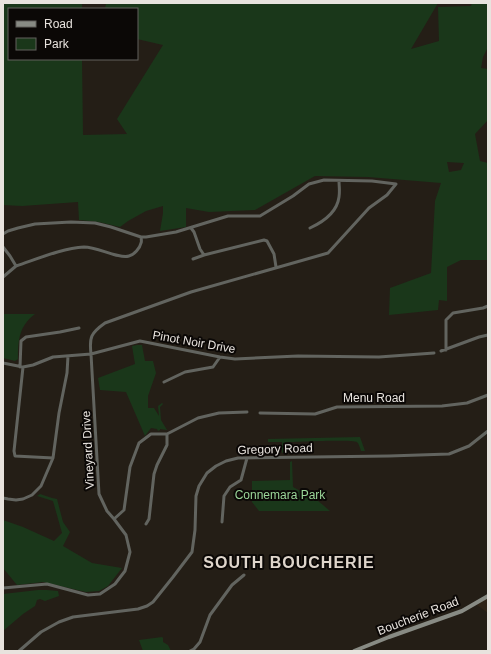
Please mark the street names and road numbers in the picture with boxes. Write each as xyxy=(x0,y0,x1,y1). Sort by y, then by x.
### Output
street label: Pinot Noir Drive xyxy=(151,328,237,356)
street label: Menu Road xyxy=(343,391,405,405)
street label: Vineyard Drive xyxy=(79,410,97,490)
street label: Gregory Road xyxy=(237,441,313,457)
street label: Boucherie Road xyxy=(375,594,461,638)

